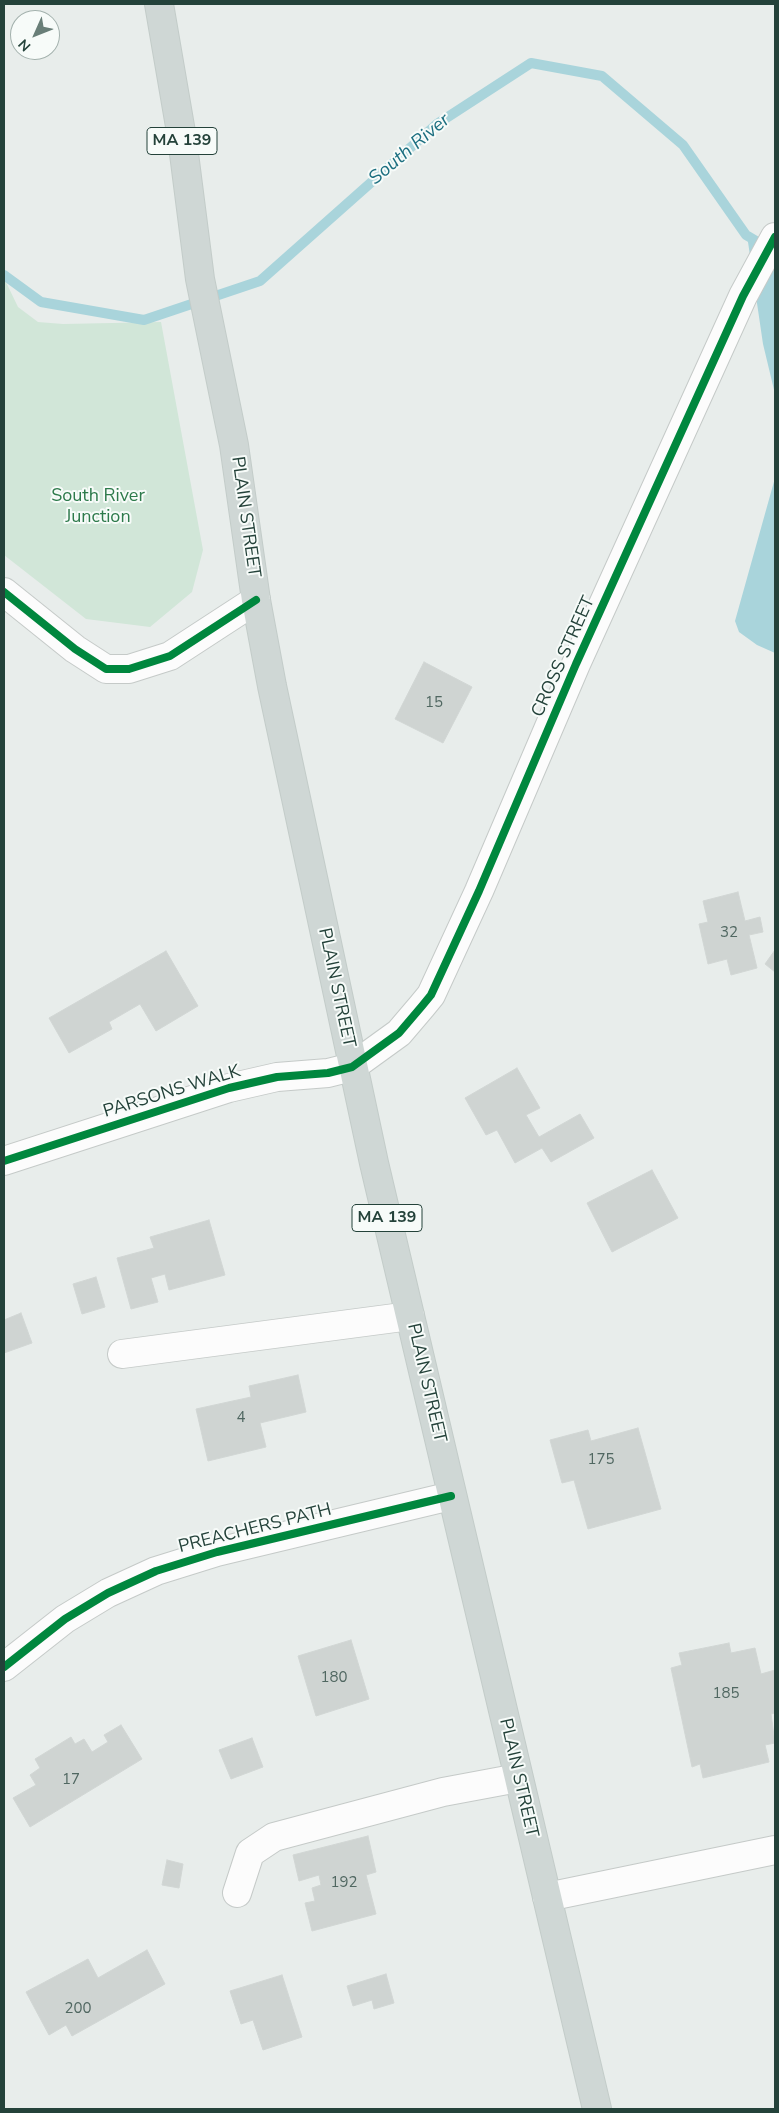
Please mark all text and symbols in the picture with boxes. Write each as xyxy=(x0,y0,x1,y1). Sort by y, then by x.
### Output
north arrow xyxy=(10,10,60,60)
text: N xyxy=(14,35,35,55)
water label: South River xyxy=(365,109,455,191)
road number: MA 139 xyxy=(147,128,217,154)
street label: PLAIN STREET xyxy=(226,455,264,579)
park label: South River Junction xyxy=(51,486,145,528)
street label: CROSS STREET xyxy=(528,593,600,721)
house number: 15 xyxy=(425,694,443,712)
house number: 32 xyxy=(720,924,738,942)
street label: PLAIN STREET xyxy=(313,926,359,1050)
street label: PARSONS WALK xyxy=(101,1061,243,1123)
road number: MA 139 xyxy=(352,1204,422,1232)
street label: PLAIN STREET xyxy=(402,1321,450,1445)
house number: 4 xyxy=(237,1409,245,1427)
house number: 175 xyxy=(588,1451,614,1469)
street label: PREACHERS PATH xyxy=(176,1500,334,1558)
house number: 180 xyxy=(321,1669,347,1687)
house number: 185 xyxy=(713,1685,739,1703)
street label: PLAIN STREET xyxy=(494,1716,542,1840)
house number: 17 xyxy=(62,1771,80,1789)
house number: 192 xyxy=(331,1874,357,1892)
house number: 200 xyxy=(65,2000,91,2018)

